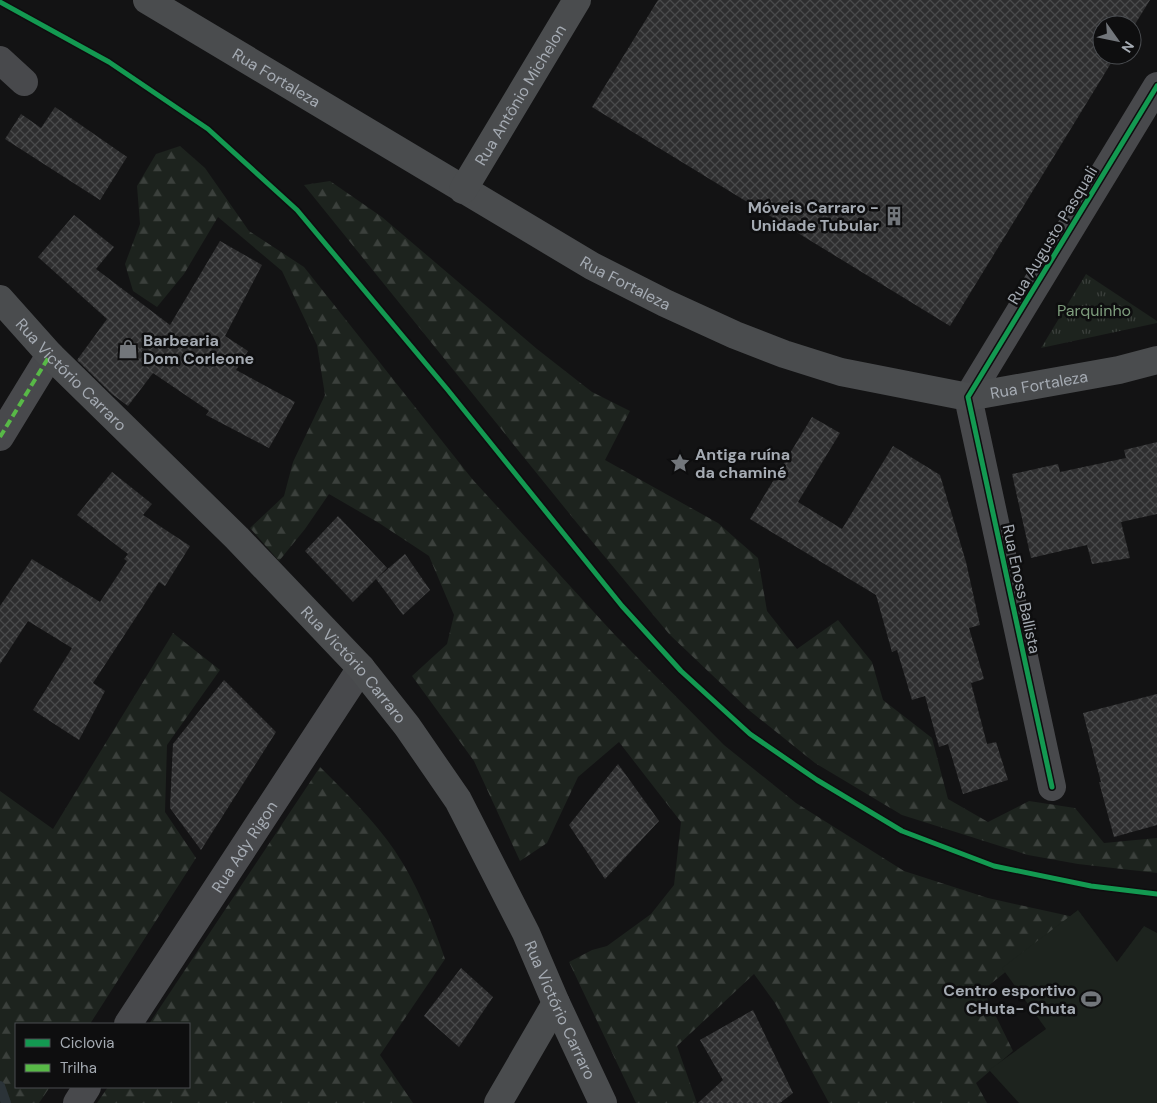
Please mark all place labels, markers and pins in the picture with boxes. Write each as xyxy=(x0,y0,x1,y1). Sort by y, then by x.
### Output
place label: Móveis Carraro - Unidade Tubular xyxy=(748,197,879,236)
building icon: Móveis Carraro - Unidade Tubular xyxy=(883,205,905,227)
place label: Barbearia Dom Corleone xyxy=(143,330,254,369)
shop icon: Barbearia Dom Corleone xyxy=(117,338,139,360)
place label: Antiga ruína da chaminé xyxy=(695,444,790,483)
place icon: Antiga ruína da chaminé xyxy=(669,452,691,474)
place label: Centro esportivo CHuta- Chuta xyxy=(943,980,1076,1019)
sports icon: Centro esportivo CHuta- Chuta xyxy=(1080,988,1102,1010)

